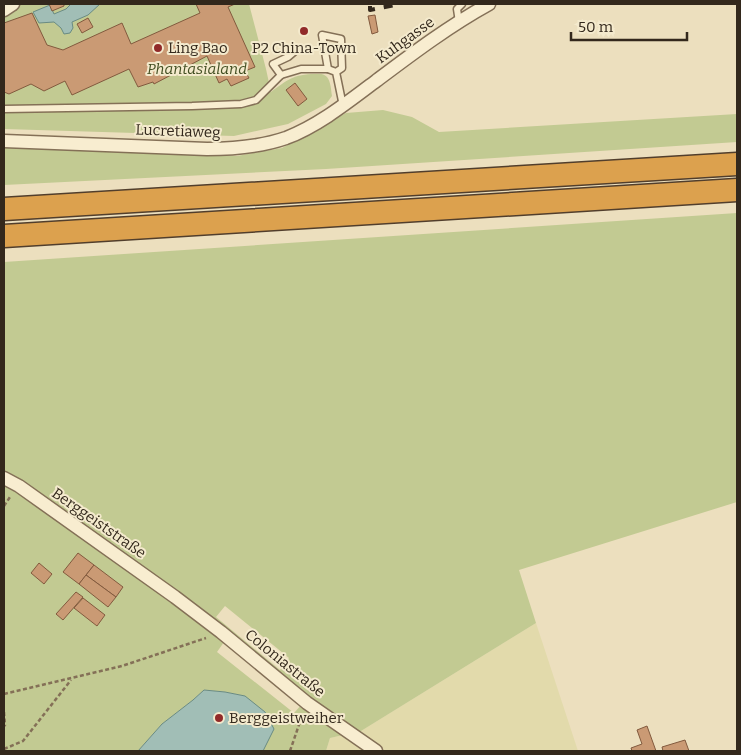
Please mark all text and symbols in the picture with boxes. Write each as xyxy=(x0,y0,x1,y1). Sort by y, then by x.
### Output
scale bar xyxy=(571,10,687,42)
street label: Kuhgasse xyxy=(372,13,438,67)
text: 50 m xyxy=(578,18,614,36)
marker: P2 China-Town xyxy=(298,25,310,37)
place label: Ling Bao xyxy=(168,39,228,57)
place label: P2 China-Town xyxy=(252,39,357,57)
marker: Ling Bao xyxy=(152,42,164,54)
park label: Phantasialand xyxy=(147,60,247,78)
street label: Lucretiaweg xyxy=(135,121,221,141)
street label: Berggeiststraße xyxy=(49,484,149,562)
street label: Coloniastraße xyxy=(241,625,329,701)
place label: Berggeistweiher xyxy=(229,709,344,727)
marker: Berggeistweiher xyxy=(213,712,225,724)

